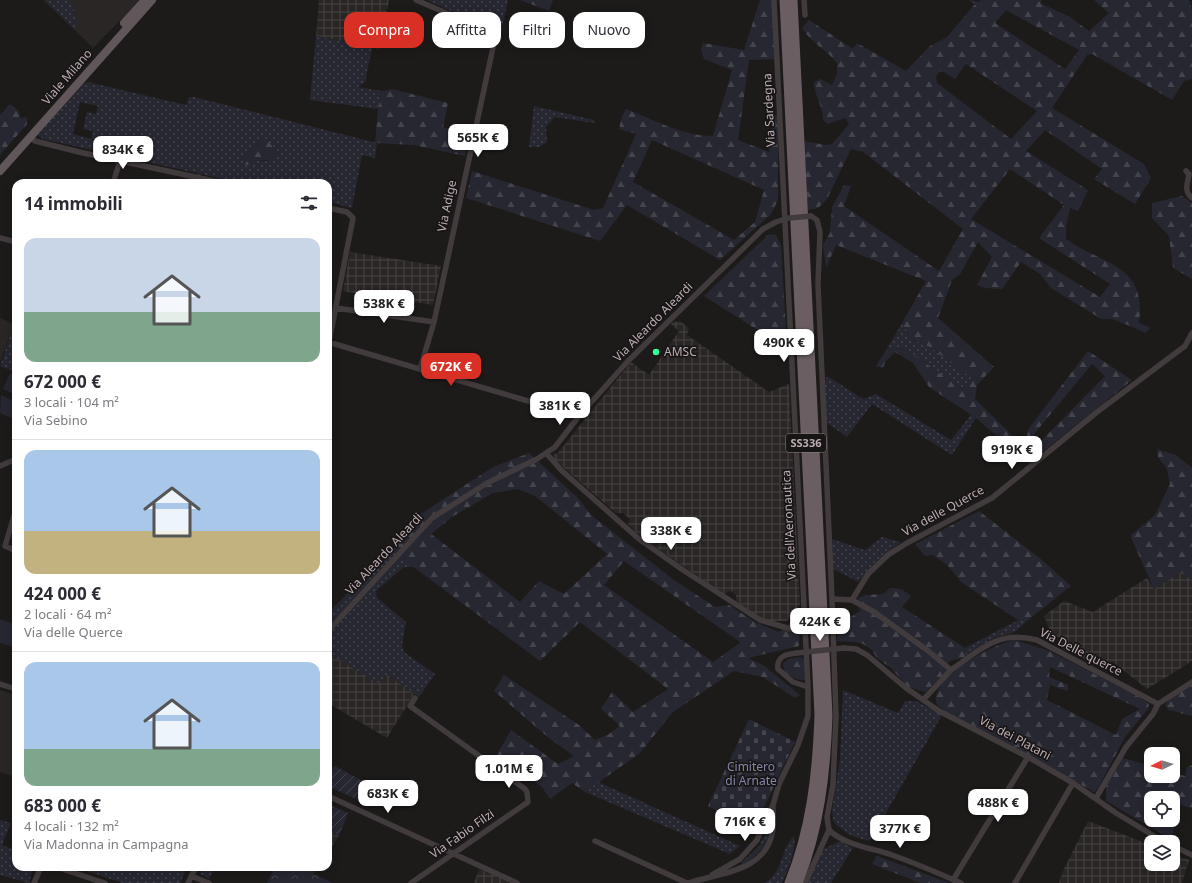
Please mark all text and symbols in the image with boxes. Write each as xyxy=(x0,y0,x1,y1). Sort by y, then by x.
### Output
chip: Compra xyxy=(344,12,424,48)
chip: Affitta xyxy=(432,12,501,48)
chip: Filtri xyxy=(509,12,565,48)
chip: Nuovo xyxy=(573,12,645,48)
street label: Viale Milano xyxy=(38,45,96,108)
street label: Via Sardegna xyxy=(758,73,779,147)
pin: 565K € xyxy=(445,124,511,158)
text: 565K € xyxy=(457,128,499,146)
pin: 834K € xyxy=(90,136,156,170)
text: 834K € xyxy=(102,140,144,158)
street label: Via Adige xyxy=(433,178,460,233)
text: 14 immobili xyxy=(24,192,123,215)
icon: filters xyxy=(298,192,320,214)
icon: home xyxy=(136,264,208,336)
street label: Via Aleardo Aleardi xyxy=(609,278,696,365)
pin: 538K € xyxy=(351,290,417,324)
text: 538K € xyxy=(363,294,405,312)
pin: 490K € xyxy=(751,329,817,363)
text: 490K € xyxy=(763,333,805,351)
place label: AMSC xyxy=(664,343,697,360)
marker: AMSC xyxy=(651,347,661,357)
pin: 672K € xyxy=(418,353,484,387)
text: 672K € xyxy=(430,357,472,375)
text: 672 000 € xyxy=(24,370,101,393)
pin: 381K € xyxy=(527,392,593,426)
text: 3 locali · 104 m² xyxy=(24,393,119,411)
text: 381K € xyxy=(539,396,581,414)
text: Via Sebino xyxy=(24,411,88,429)
road number: SS336 xyxy=(786,434,826,452)
pin: 919K € xyxy=(979,436,1045,470)
text: 919K € xyxy=(991,440,1033,458)
street label: Via dell'Aeronautica xyxy=(777,470,800,581)
icon: home xyxy=(136,476,208,548)
street label: Via delle Querce xyxy=(899,481,987,540)
street label: Via Aleardo Aleardi xyxy=(341,509,426,598)
pin: 338K € xyxy=(638,517,704,551)
text: 338K € xyxy=(650,521,692,539)
text: 424 000 € xyxy=(24,582,101,605)
text: 2 locali · 64 m² xyxy=(24,605,111,623)
pin: 424K € xyxy=(787,608,853,642)
text: 424K € xyxy=(799,612,841,630)
text: Via delle Querce xyxy=(24,623,123,641)
street label: Via Delle querce xyxy=(1037,623,1126,680)
icon: home xyxy=(136,688,208,760)
street label: Via dei Platani xyxy=(976,711,1054,764)
north arrow xyxy=(1144,747,1180,783)
map controls xyxy=(1144,747,1180,871)
pin: 1.01M € xyxy=(472,755,546,789)
park label: Cimitero di Arnate xyxy=(725,758,777,789)
text: 1.01M € xyxy=(484,759,534,777)
pin: 683K € xyxy=(355,780,421,814)
text: 683K € xyxy=(367,784,409,802)
pin: 488K € xyxy=(965,789,1031,823)
button: locate xyxy=(1144,791,1180,827)
text: 488K € xyxy=(977,793,1019,811)
text: 683 000 € xyxy=(24,794,101,817)
street label: Via Fabio Filzi xyxy=(426,805,497,862)
pin: 716K € xyxy=(712,808,778,842)
text: 716K € xyxy=(724,812,766,830)
pin: 377K € xyxy=(867,815,933,849)
text: 4 locali · 132 m² xyxy=(24,817,119,835)
text: 377K € xyxy=(879,819,921,837)
text: Via Madonna in Campagna xyxy=(24,835,189,853)
button: layers xyxy=(1144,835,1180,871)

